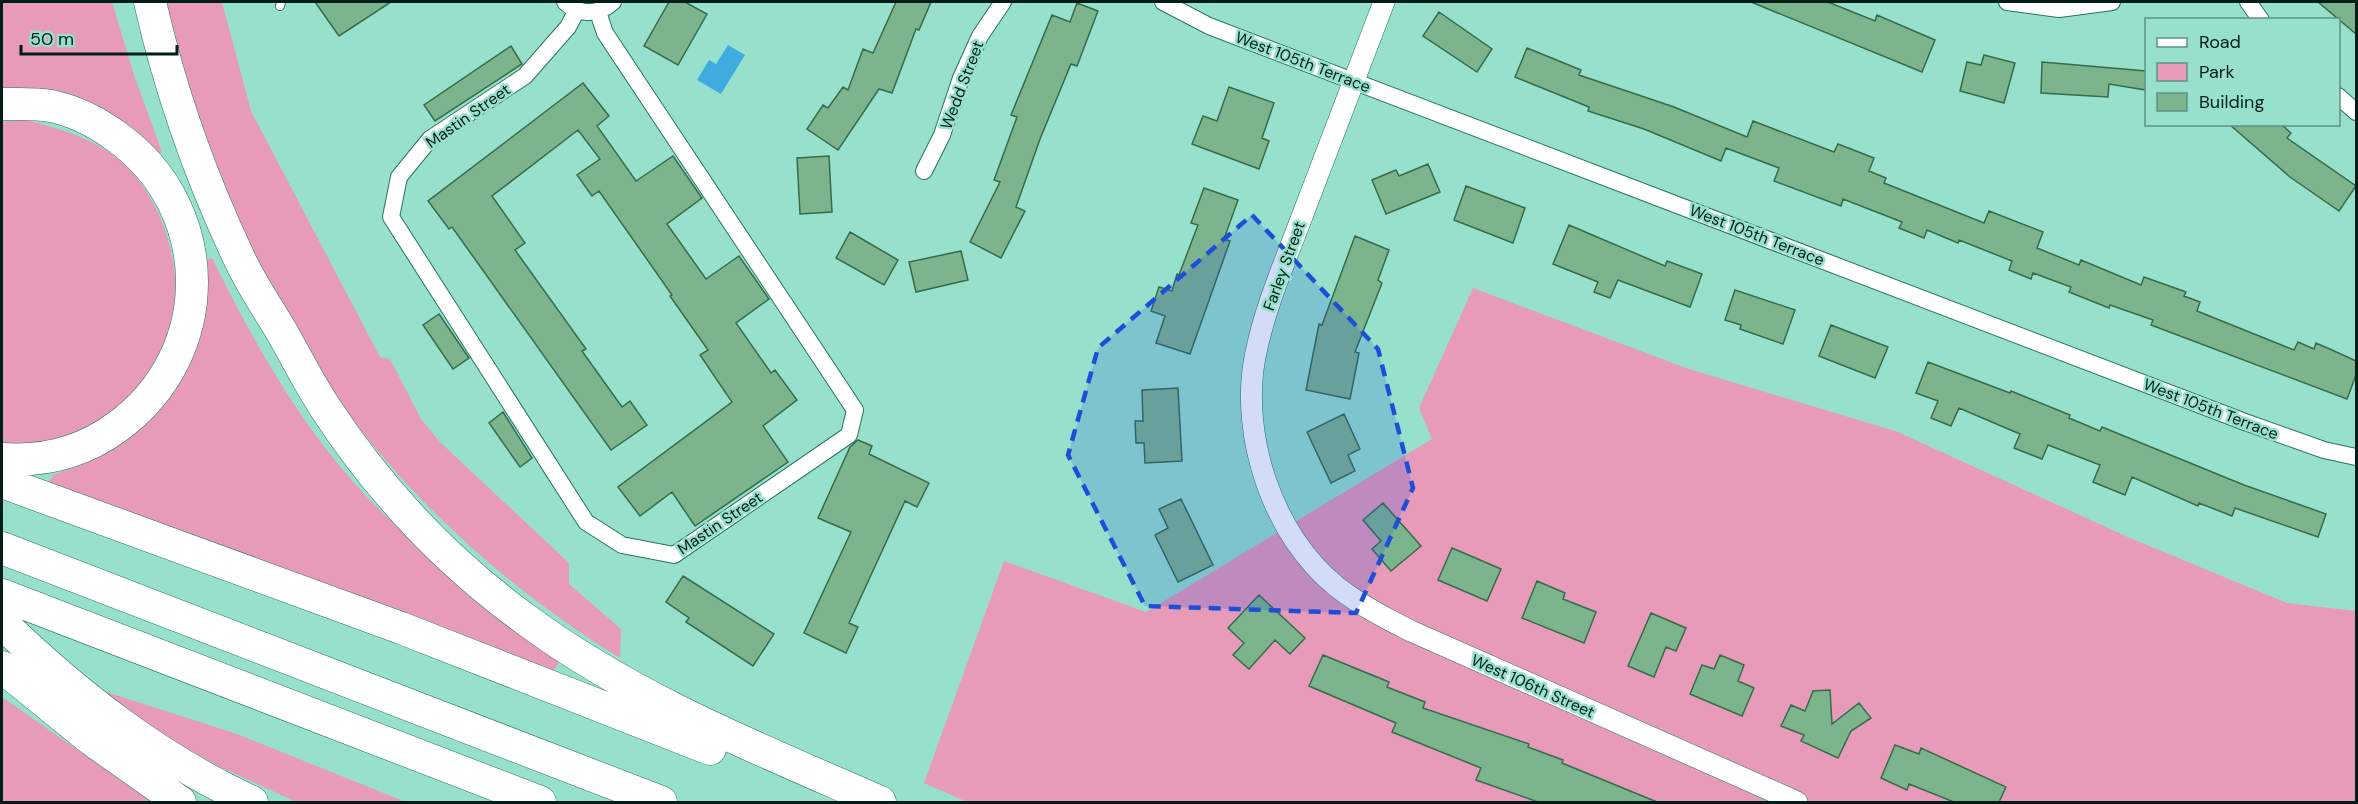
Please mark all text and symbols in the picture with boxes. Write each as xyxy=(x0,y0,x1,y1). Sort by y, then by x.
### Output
scale bar xyxy=(21,18,177,56)
legend xyxy=(2145,18,2340,126)
text: 50 m xyxy=(30,27,74,51)
street label: West 105th Terrace xyxy=(1233,27,1373,97)
text: Road xyxy=(2199,30,2241,54)
street label: Wedd Street xyxy=(935,38,989,132)
text: Park xyxy=(2199,60,2235,84)
street label: Mastin Street xyxy=(422,79,514,153)
text: Building xyxy=(2199,90,2264,114)
street label: West 105th Terrace xyxy=(1687,200,1827,270)
street label: Farley Street xyxy=(1258,218,1310,314)
street label: West 105th Terrace xyxy=(2141,374,2281,444)
street label: Mastin Street xyxy=(673,487,767,559)
street label: West 106th Street xyxy=(1468,649,1598,723)

